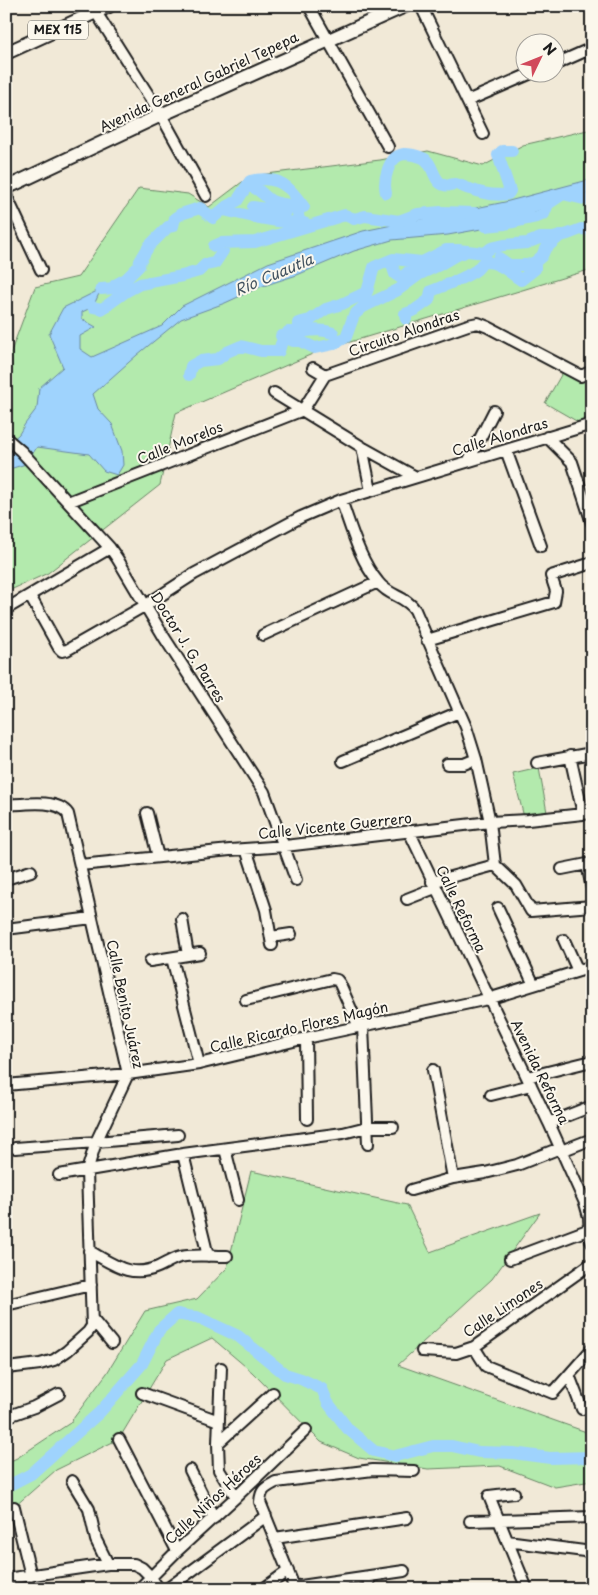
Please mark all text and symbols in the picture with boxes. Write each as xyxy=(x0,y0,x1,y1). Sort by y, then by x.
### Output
road number: MEX 115 xyxy=(28,20,88,40)
street label: Avenida General Gabriel Tepepa xyxy=(96,26,303,137)
north arrow xyxy=(516,32,566,82)
text: N xyxy=(538,38,561,60)
water label: Río Cuautla xyxy=(230,246,317,301)
street label: Circuito Alondras xyxy=(346,304,462,361)
street label: Calle Alondras xyxy=(449,412,550,461)
street label: Calle Morelos xyxy=(134,416,226,469)
street label: Doctor J. G. Parres xyxy=(146,587,231,706)
street label: Calle Vicente Guerrero xyxy=(257,807,413,844)
street label: Calle Reforma xyxy=(431,861,492,956)
street label: Calle Benito Juárez xyxy=(102,938,149,1071)
street label: Calle Ricardo Flores Magón xyxy=(208,996,390,1057)
street label: Avenida Reforma xyxy=(506,1016,575,1128)
street label: Calle Limones xyxy=(459,1273,547,1342)
street label: Calle Niños Héroes xyxy=(160,1448,265,1549)

